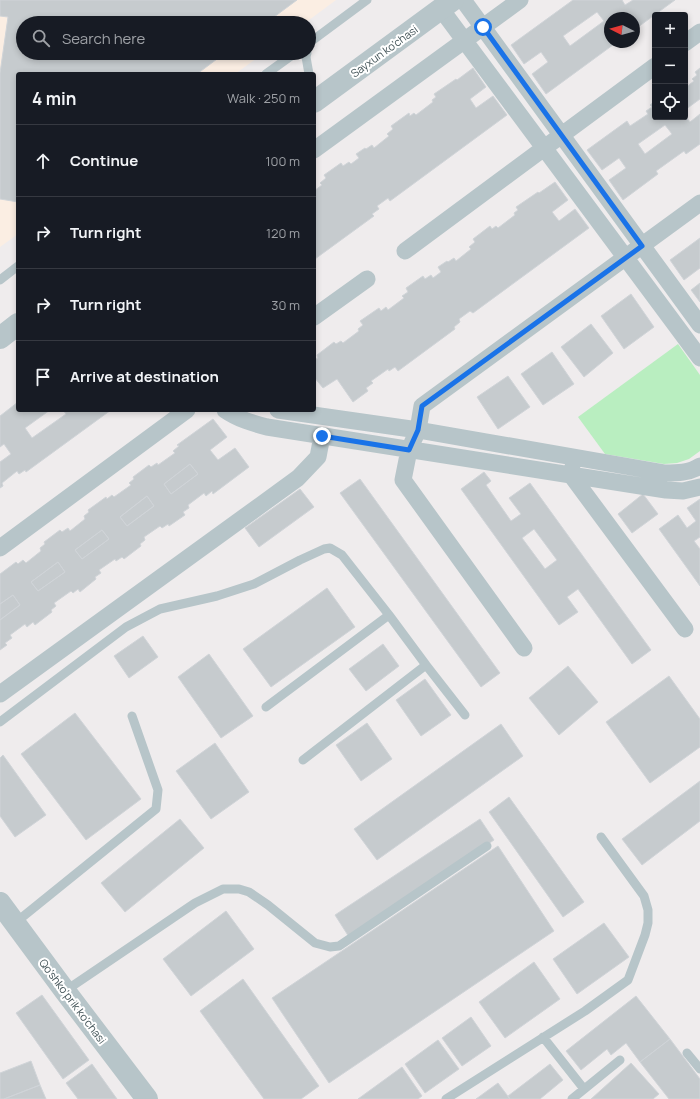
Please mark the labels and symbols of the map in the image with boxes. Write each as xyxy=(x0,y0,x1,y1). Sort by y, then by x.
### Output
north arrow xyxy=(604,12,640,48)
route start xyxy=(474,18,492,36)
street label: Sayxun ko'chasi xyxy=(347,22,421,80)
route end xyxy=(313,427,331,445)
street label: Qo'shko'prik ko'chasi xyxy=(36,955,110,1047)

